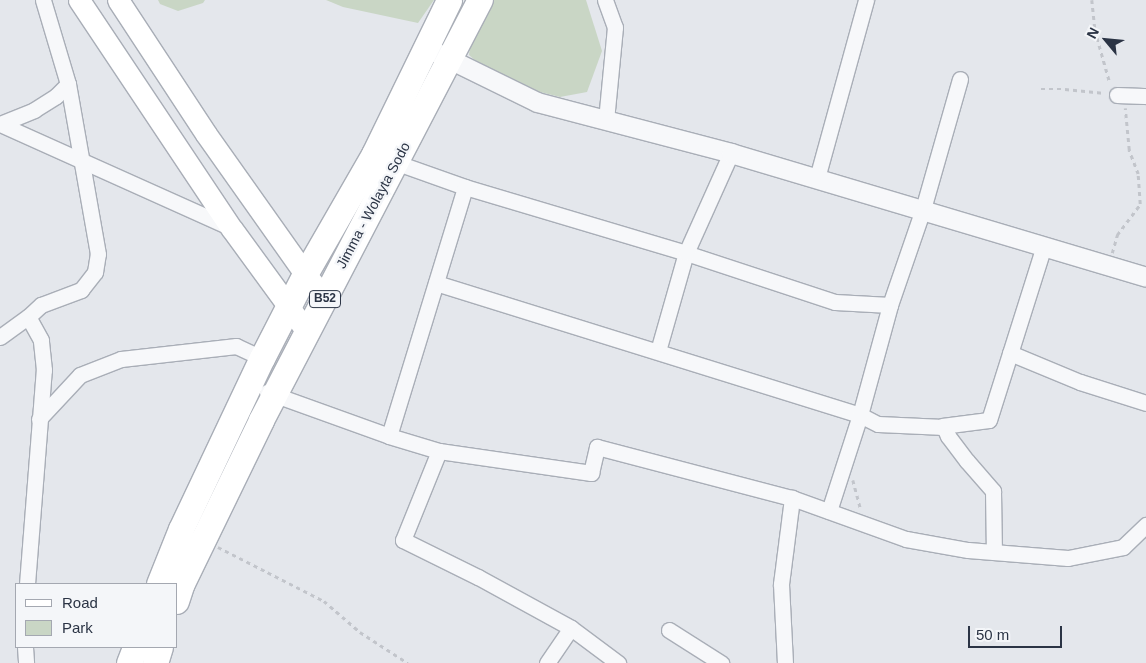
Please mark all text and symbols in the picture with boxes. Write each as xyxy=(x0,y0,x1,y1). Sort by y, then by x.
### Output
north arrow xyxy=(1081,15,1131,65)
text: N xyxy=(1083,25,1102,41)
street label: Jimma - Wolayta Sodo xyxy=(333,139,413,271)
road number: B52 xyxy=(309,290,341,308)
legend xyxy=(15,583,178,648)
text: Road xyxy=(62,594,98,611)
scale bar xyxy=(971,616,1065,648)
text: Park xyxy=(62,619,93,636)
text: 50 m xyxy=(976,626,1009,643)

